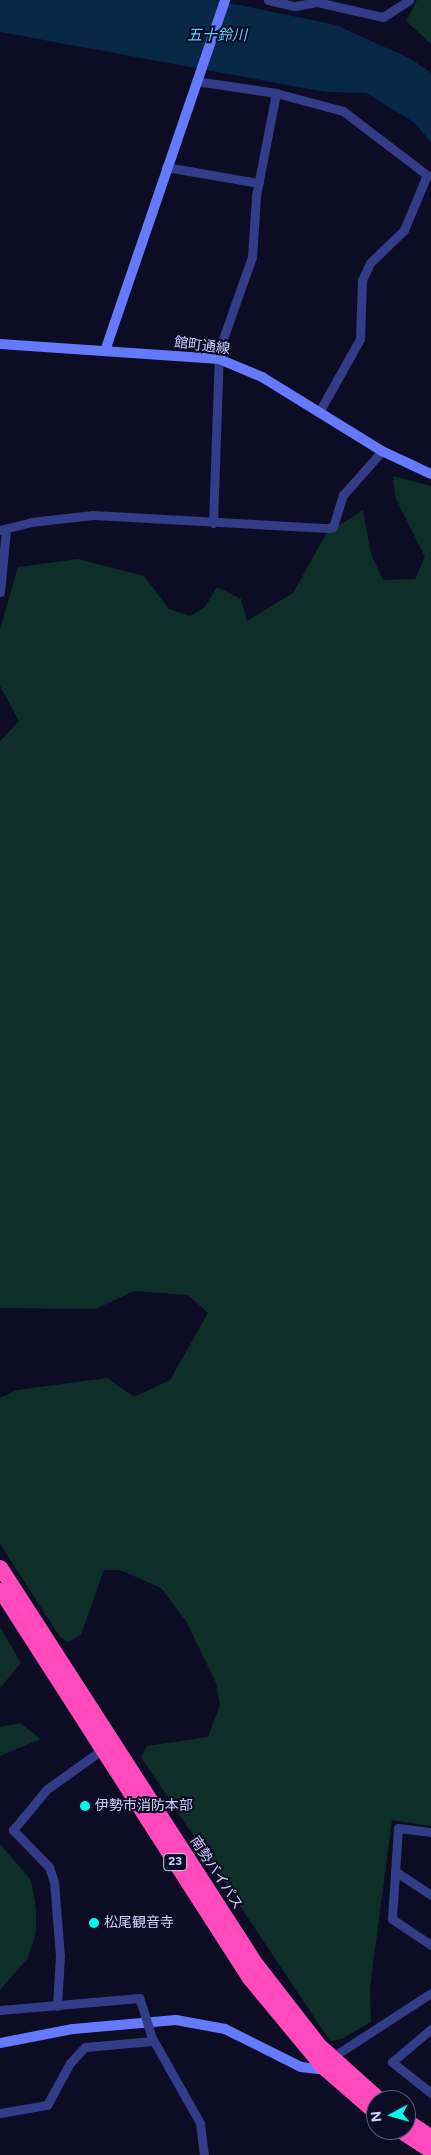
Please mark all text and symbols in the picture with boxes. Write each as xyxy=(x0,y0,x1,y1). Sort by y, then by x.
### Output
water label: 五十鈴川 xyxy=(187,27,247,45)
street label: 館町通線 xyxy=(173,334,231,358)
place label: 伊勢市消防本部 xyxy=(95,1798,193,1814)
marker: 伊勢市消防本部 xyxy=(79,1800,91,1812)
street label: 南勢バイパス xyxy=(186,1833,246,1913)
road number: 23 xyxy=(162,1852,188,1871)
place label: 松尾観音寺 xyxy=(104,1915,174,1931)
marker: 松尾観音寺 xyxy=(88,1917,100,1929)
north arrow xyxy=(366,2090,416,2140)
text: N xyxy=(368,2110,386,2123)

